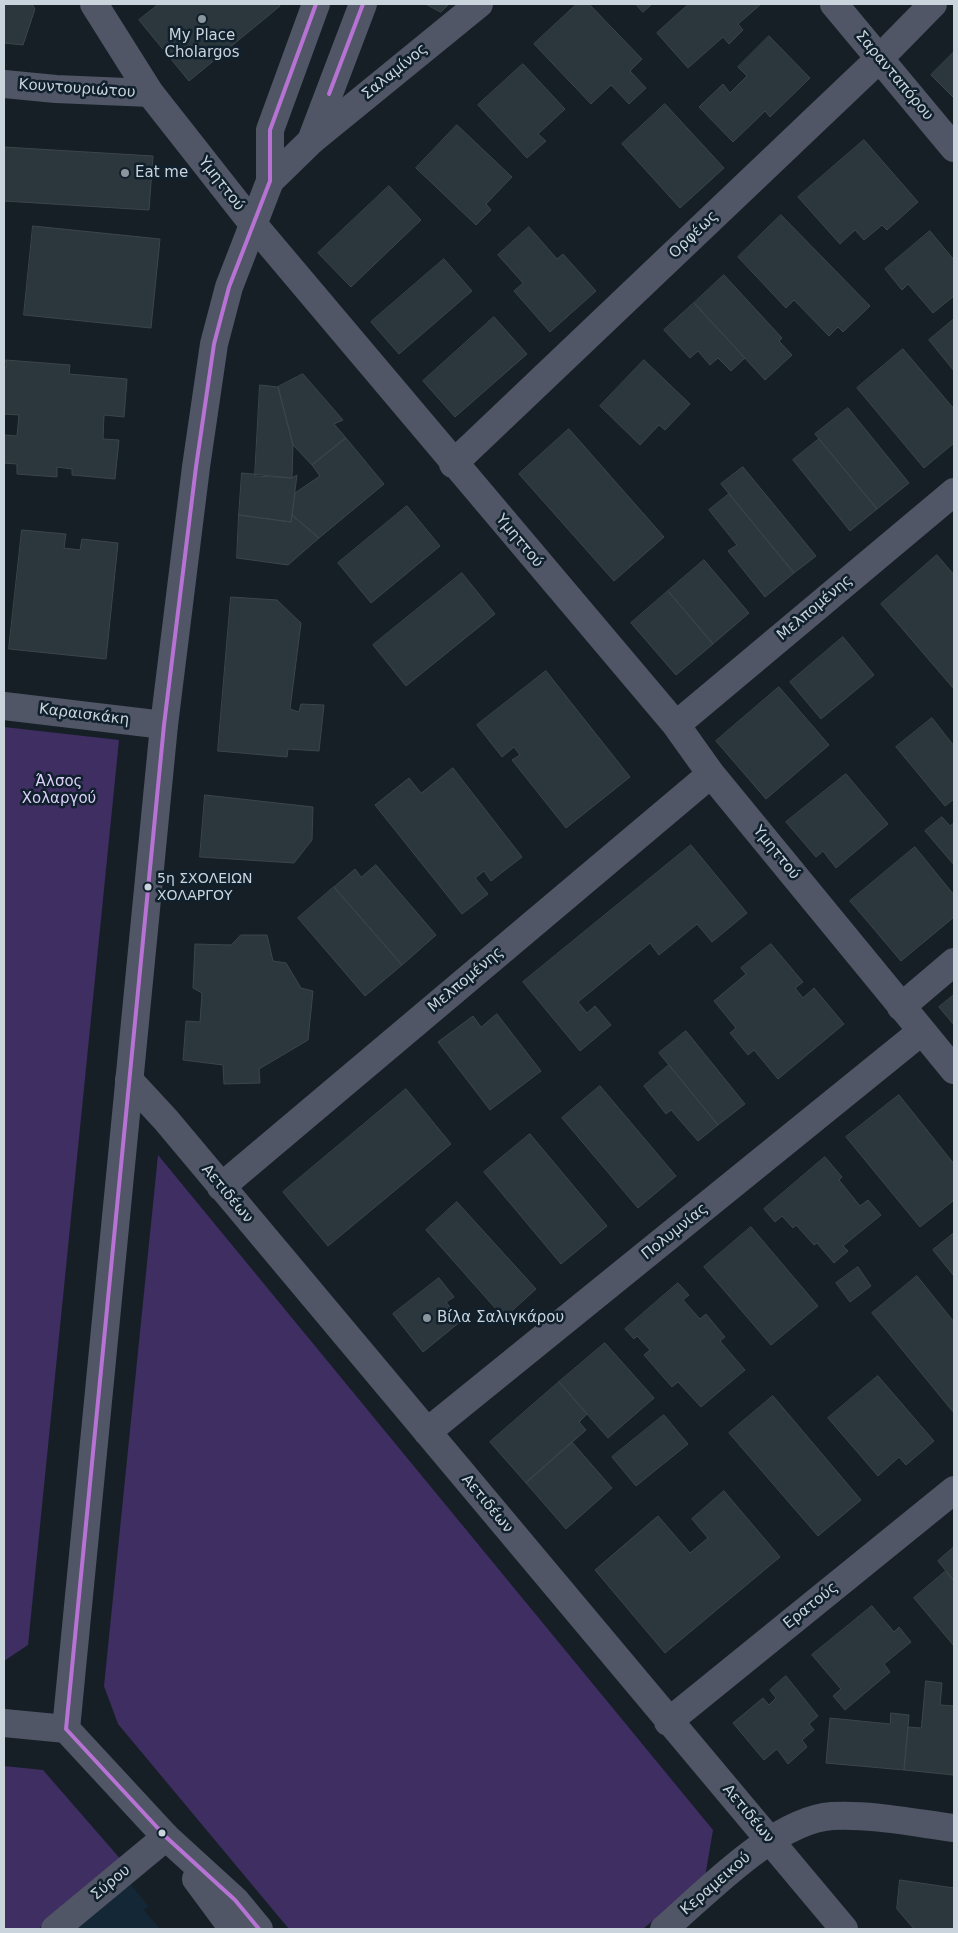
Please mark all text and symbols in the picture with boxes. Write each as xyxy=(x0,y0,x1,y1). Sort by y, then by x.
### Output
marker: My Place Cholargos xyxy=(196,13,208,25)
place label: My Place Cholargos xyxy=(165,27,239,62)
street label: Σαρανταπόρου xyxy=(851,27,937,125)
street label: Σαλαμίνος xyxy=(359,40,431,104)
street label: Κουντουριώτου xyxy=(18,76,136,102)
street label: Υμηττού xyxy=(194,153,248,215)
place label: Eat me xyxy=(135,164,188,182)
marker: Eat me xyxy=(119,167,131,179)
street label: Ορφέως xyxy=(666,207,722,263)
street label: Υμηττού xyxy=(491,511,547,571)
street label: Μελπομένης xyxy=(774,571,856,645)
street label: Καραισκάκη xyxy=(38,701,130,729)
park label: Άλσος Χολαργού xyxy=(22,773,96,808)
street label: Υμηττού xyxy=(749,822,803,884)
place label: 5η ΣΧΟΛΕΙΩΝ ΧΟΛΑΡΓΟΥ xyxy=(157,871,252,904)
marker: 5η ΣΧΟΛΕΙΩΝ ΧΟΛΑΡΓΟΥ xyxy=(143,882,153,892)
street label: Μελπομένης xyxy=(425,943,507,1017)
street label: Αετιδέων xyxy=(197,1161,257,1227)
street label: Πολυμνίας xyxy=(638,1200,712,1264)
place label: Βίλα Σαλιγκάρου xyxy=(437,1309,564,1327)
marker: Βίλα Σαλιγκάρου xyxy=(421,1312,433,1324)
street label: Αετιδέων xyxy=(457,1471,517,1537)
street label: Ερατούς xyxy=(780,1579,842,1633)
street label: Αετιδέων xyxy=(718,1781,778,1847)
unlabelled marker xyxy=(157,1828,167,1838)
street label: Κεραμεικού xyxy=(677,1849,755,1919)
street label: Σύρου xyxy=(88,1861,134,1905)

